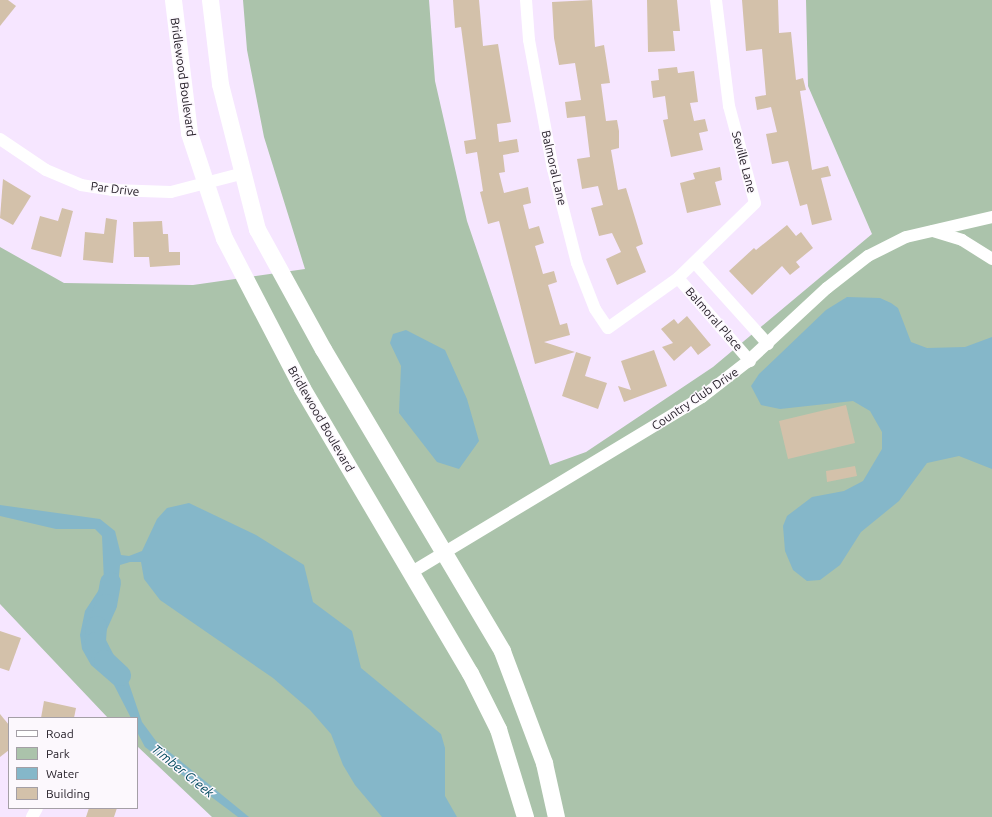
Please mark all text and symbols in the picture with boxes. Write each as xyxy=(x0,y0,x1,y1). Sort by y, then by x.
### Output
street label: Bridlewood Boulevard xyxy=(168,17,198,137)
street label: Balmoral Lane xyxy=(538,129,570,207)
street label: Seville Lane xyxy=(729,130,759,194)
street label: Par Drive xyxy=(90,179,140,199)
street label: Balmoral Place xyxy=(682,284,746,354)
street label: Bridlewood Boulevard xyxy=(285,364,357,474)
street label: Country Club Drive xyxy=(649,365,741,433)
legend xyxy=(8,717,138,809)
text: Road xyxy=(46,727,74,740)
water label: Timber Creek xyxy=(149,741,217,801)
text: Park xyxy=(46,747,70,760)
text: Water xyxy=(46,767,79,780)
text: Building xyxy=(46,787,90,800)

